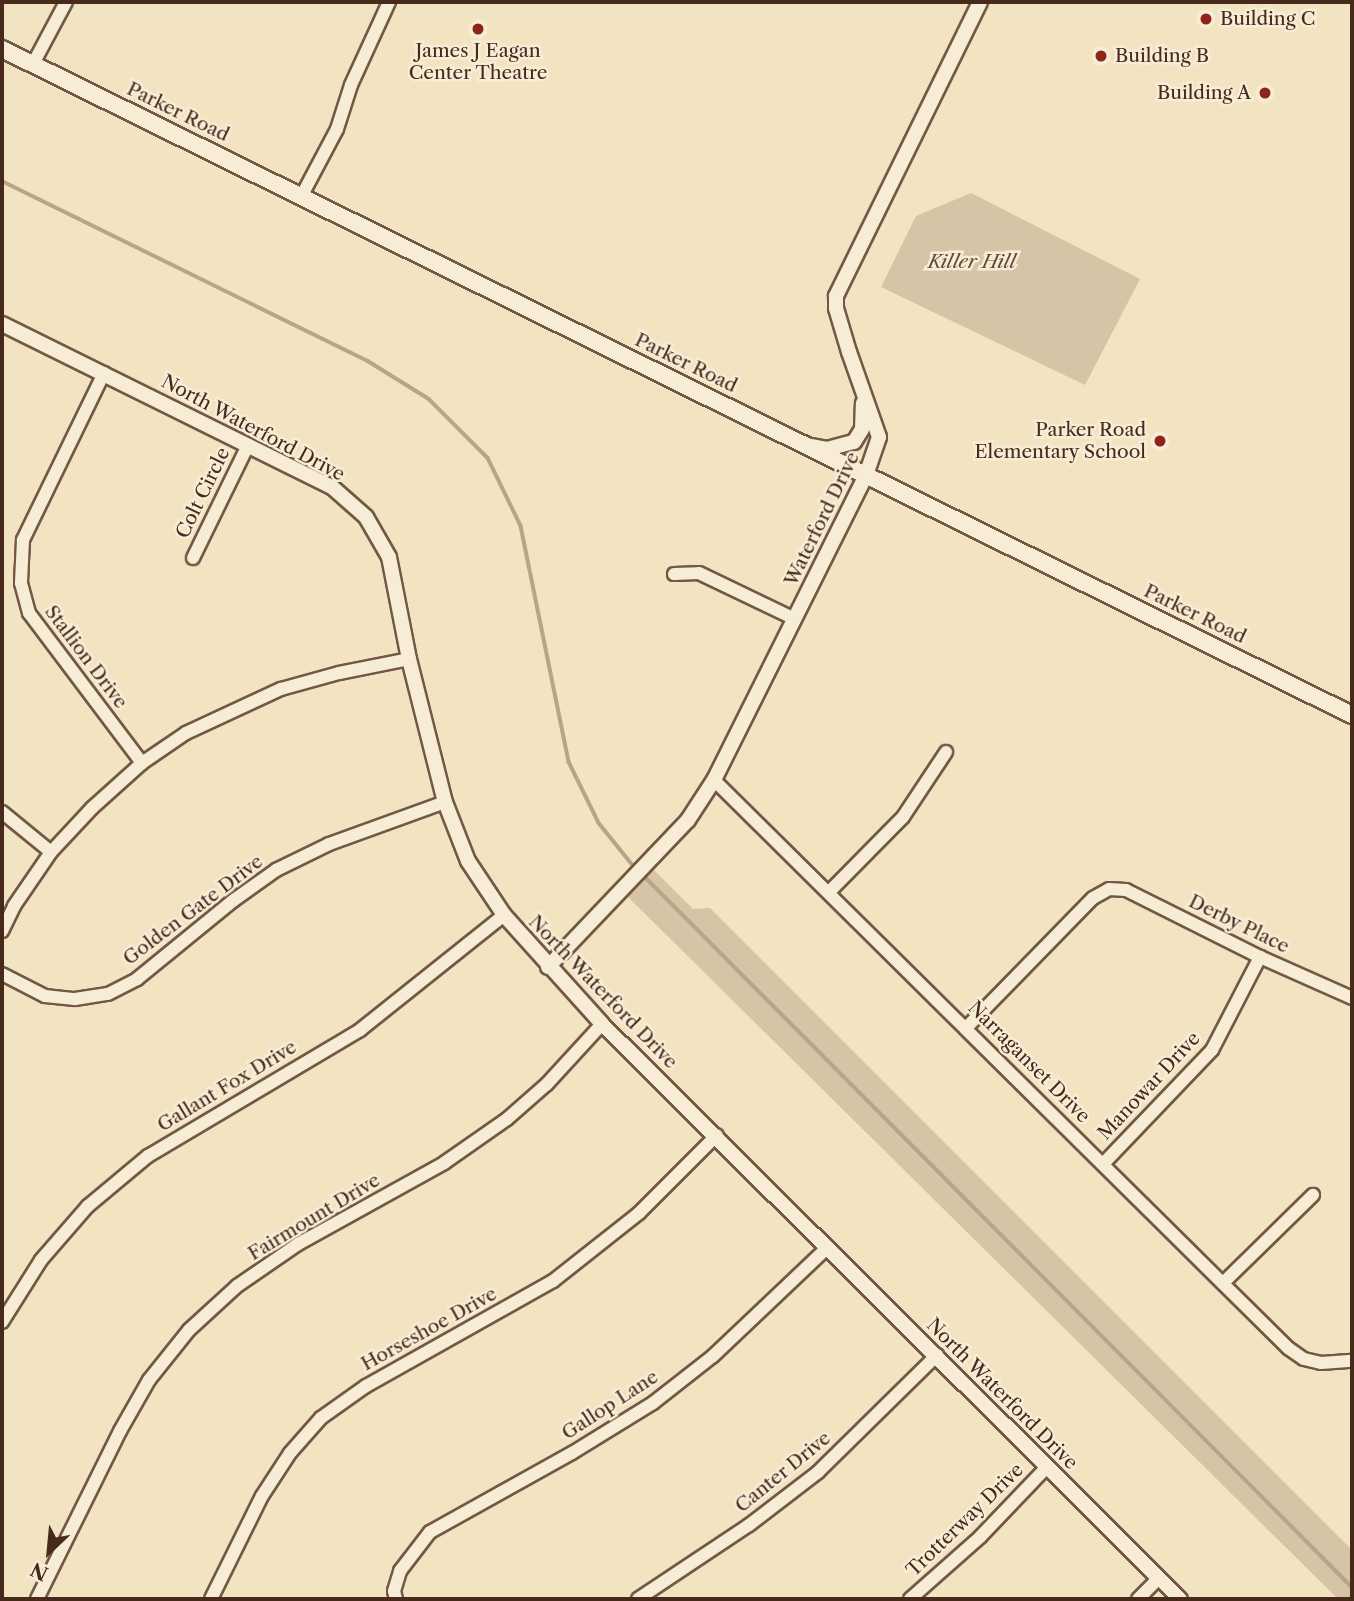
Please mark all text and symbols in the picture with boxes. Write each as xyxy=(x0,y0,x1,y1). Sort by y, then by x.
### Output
place label: Building C xyxy=(1220,8,1315,30)
marker: Building C xyxy=(1198,11,1214,27)
marker: James J Eagan Center Theatre xyxy=(470,21,486,37)
place label: James J Eagan Center Theatre xyxy=(408,40,548,84)
place label: Building B xyxy=(1115,45,1209,67)
marker: Building B xyxy=(1093,48,1109,64)
street label: Parker Road xyxy=(123,77,233,147)
place label: Building A xyxy=(1156,82,1251,104)
marker: Building A xyxy=(1257,85,1273,101)
park label: Killer Hill xyxy=(928,251,1016,273)
street label: Parker Road xyxy=(631,328,741,398)
street label: North Waterford Drive xyxy=(157,370,349,486)
place label: Parker Road Elementary School xyxy=(974,419,1146,463)
marker: Parker Road Elementary School xyxy=(1152,433,1168,449)
street label: Colt Circle xyxy=(171,444,235,542)
street label: Waterford Drive xyxy=(780,448,864,590)
street label: Parker Road xyxy=(1140,579,1250,649)
street label: Stallion Drive xyxy=(40,601,132,713)
street label: Golden Gate Drive xyxy=(119,850,267,970)
street label: Derby Place xyxy=(1185,890,1293,958)
street label: North Waterford Drive xyxy=(524,910,682,1074)
street label: Narraganset Drive xyxy=(963,996,1095,1128)
street label: Manowar Drive xyxy=(1093,1027,1205,1145)
street label: Gallant Fox Drive xyxy=(153,1035,301,1137)
street label: Fairmount Drive xyxy=(244,1169,384,1265)
street label: Horseshoe Drive xyxy=(357,1282,501,1376)
street label: North Waterford Drive xyxy=(921,1313,1083,1475)
street label: Gallop Lane xyxy=(558,1365,662,1445)
street label: Canter Drive xyxy=(731,1427,835,1517)
street label: Trotterway Drive xyxy=(902,1458,1028,1582)
north arrow xyxy=(14,1517,84,1587)
text: N xyxy=(27,1557,52,1585)

